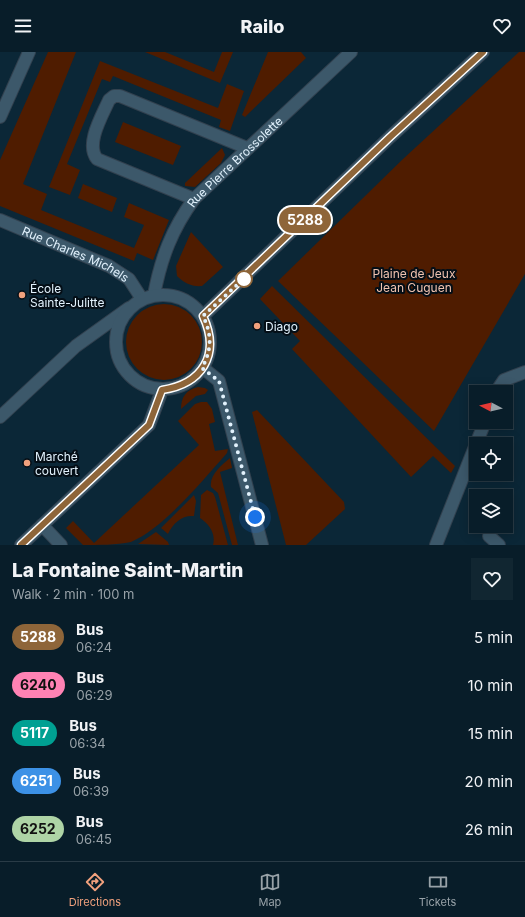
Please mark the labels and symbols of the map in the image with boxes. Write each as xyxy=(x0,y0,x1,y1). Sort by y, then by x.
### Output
street label: Rue Pierre Brossolette xyxy=(183,113,285,210)
line badge: 5288 xyxy=(277,207,333,233)
street label: Rue Charles Michels xyxy=(20,223,132,285)
park label: Plaine de Jeux Jean Cuguen xyxy=(373,266,456,295)
unlabelled marker xyxy=(235,270,253,288)
place label: École Sainte-Julitte xyxy=(30,281,104,310)
marker: École Sainte-Julitte xyxy=(17,290,27,300)
place label: Diago xyxy=(265,319,298,334)
marker: Diago xyxy=(252,321,262,331)
north arrow xyxy=(469,385,513,429)
place label: Marché couvert xyxy=(35,449,78,478)
marker: Marché couvert xyxy=(22,458,32,468)
your location xyxy=(245,507,265,527)

